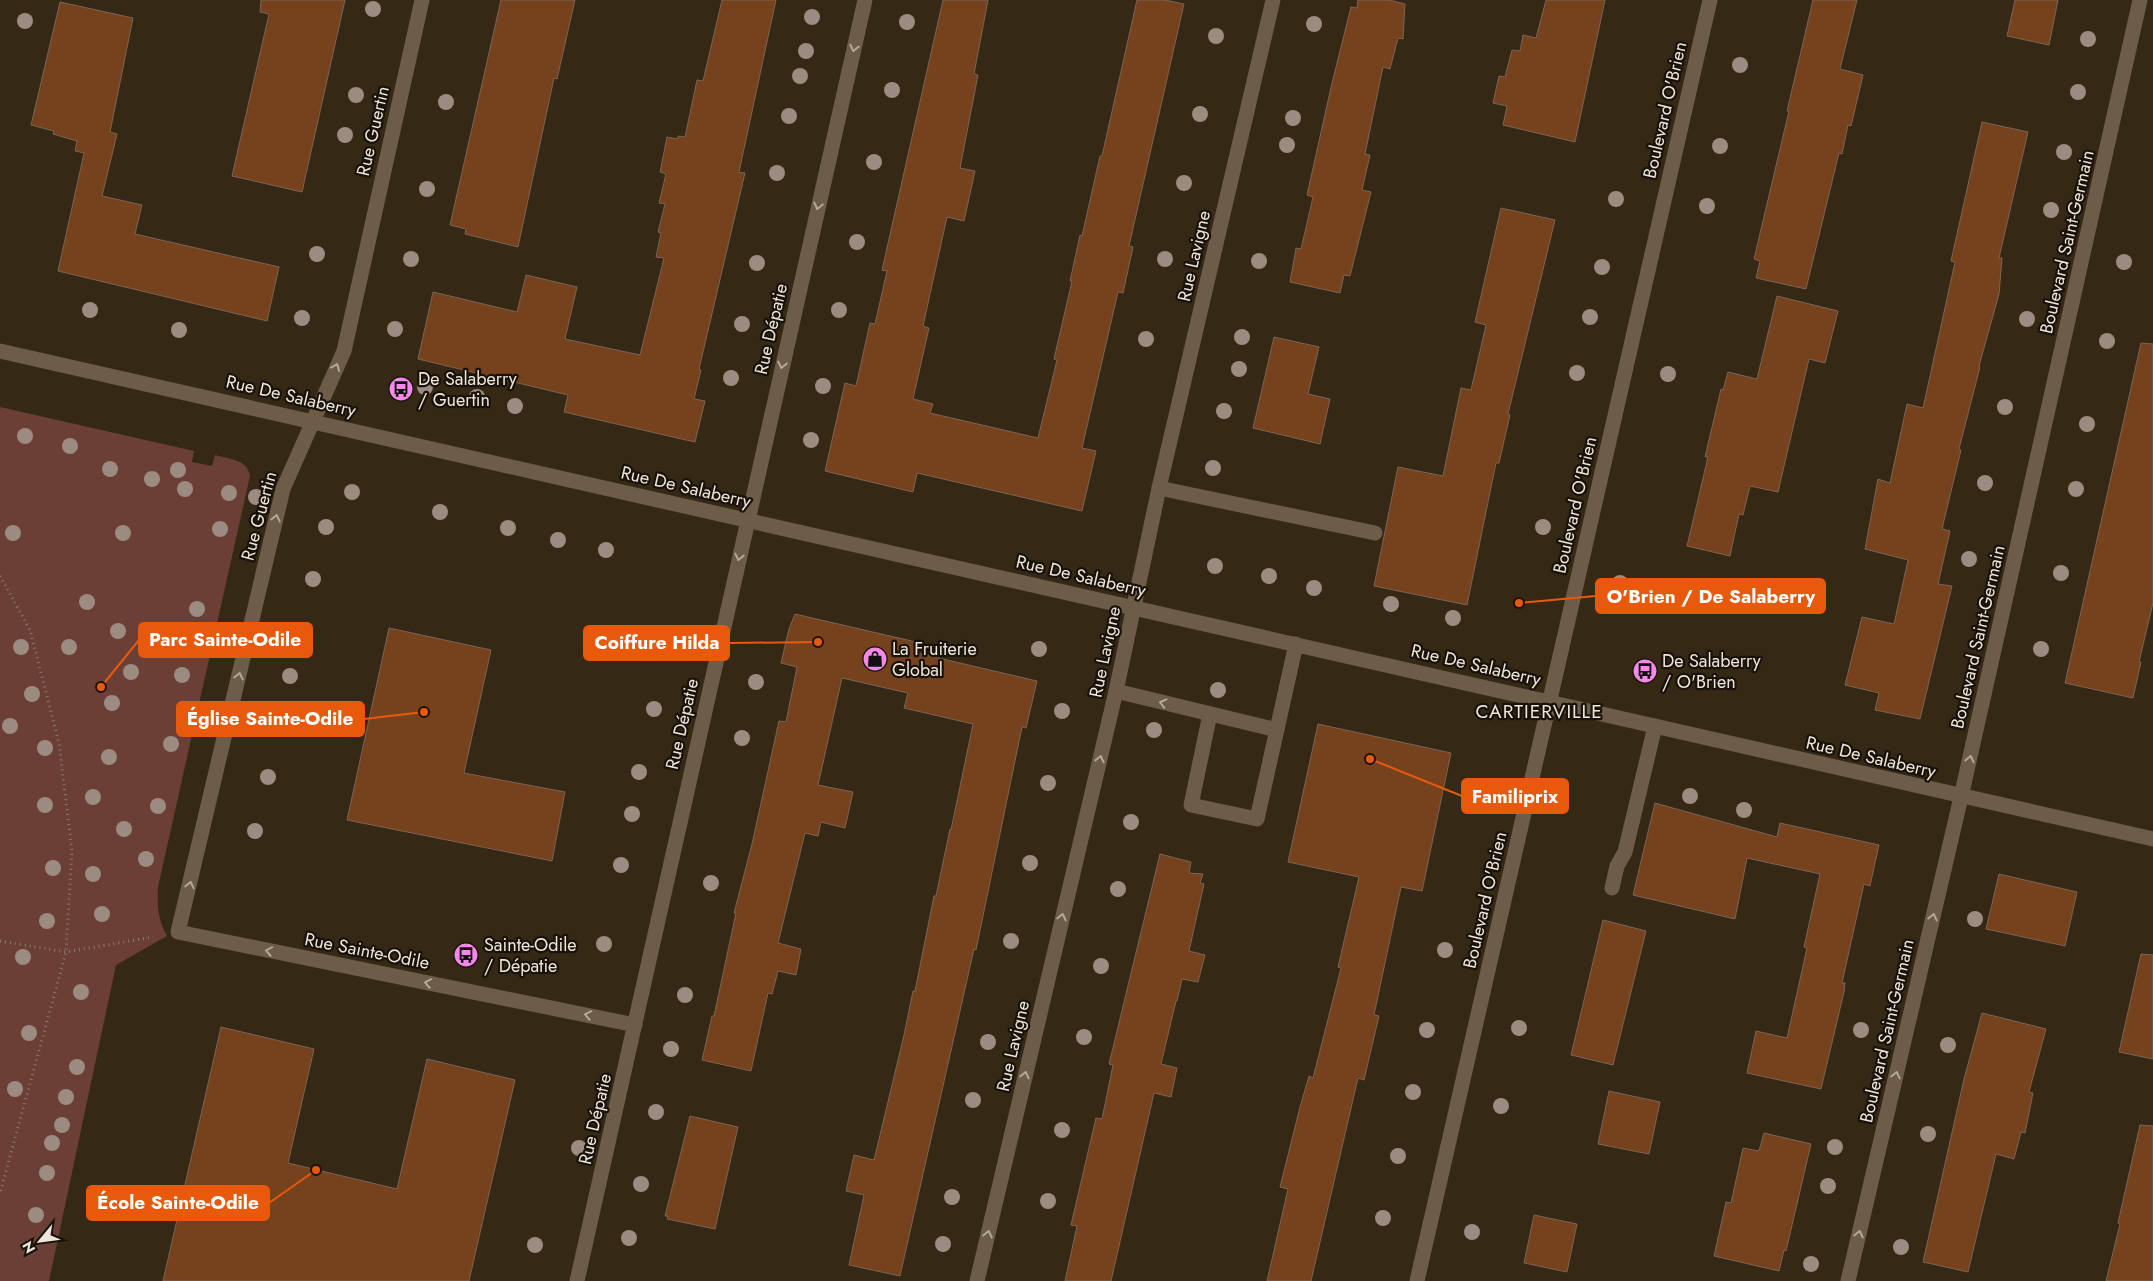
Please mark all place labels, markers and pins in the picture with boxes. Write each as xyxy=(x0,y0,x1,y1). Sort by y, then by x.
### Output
place label: De Salaberry / Guertin xyxy=(418,366,517,413)
bus stop icon: De Salaberry / Guertin xyxy=(388,376,414,402)
callout: O'Brien / De Salaberry xyxy=(1596,579,1825,613)
callout: Parc Sainte-Odile xyxy=(139,623,312,657)
callout: Coiffure Hilda xyxy=(584,626,729,660)
place label: La Fruiterie Global xyxy=(892,636,977,683)
shop icon: La Fruiterie Global xyxy=(862,646,888,672)
place label: De Salaberry / O'Brien xyxy=(1662,648,1761,695)
bus stop icon: De Salaberry / O'Brien xyxy=(1632,658,1658,684)
callout: Église Sainte-Odile xyxy=(177,702,364,736)
callout: Familiprix xyxy=(1462,779,1568,813)
place label: Sainte-Odile / Dépatie xyxy=(484,932,577,979)
bus stop icon: Sainte-Odile / Dépatie xyxy=(453,942,479,968)
callout: École Sainte-Odile xyxy=(87,1186,269,1220)

